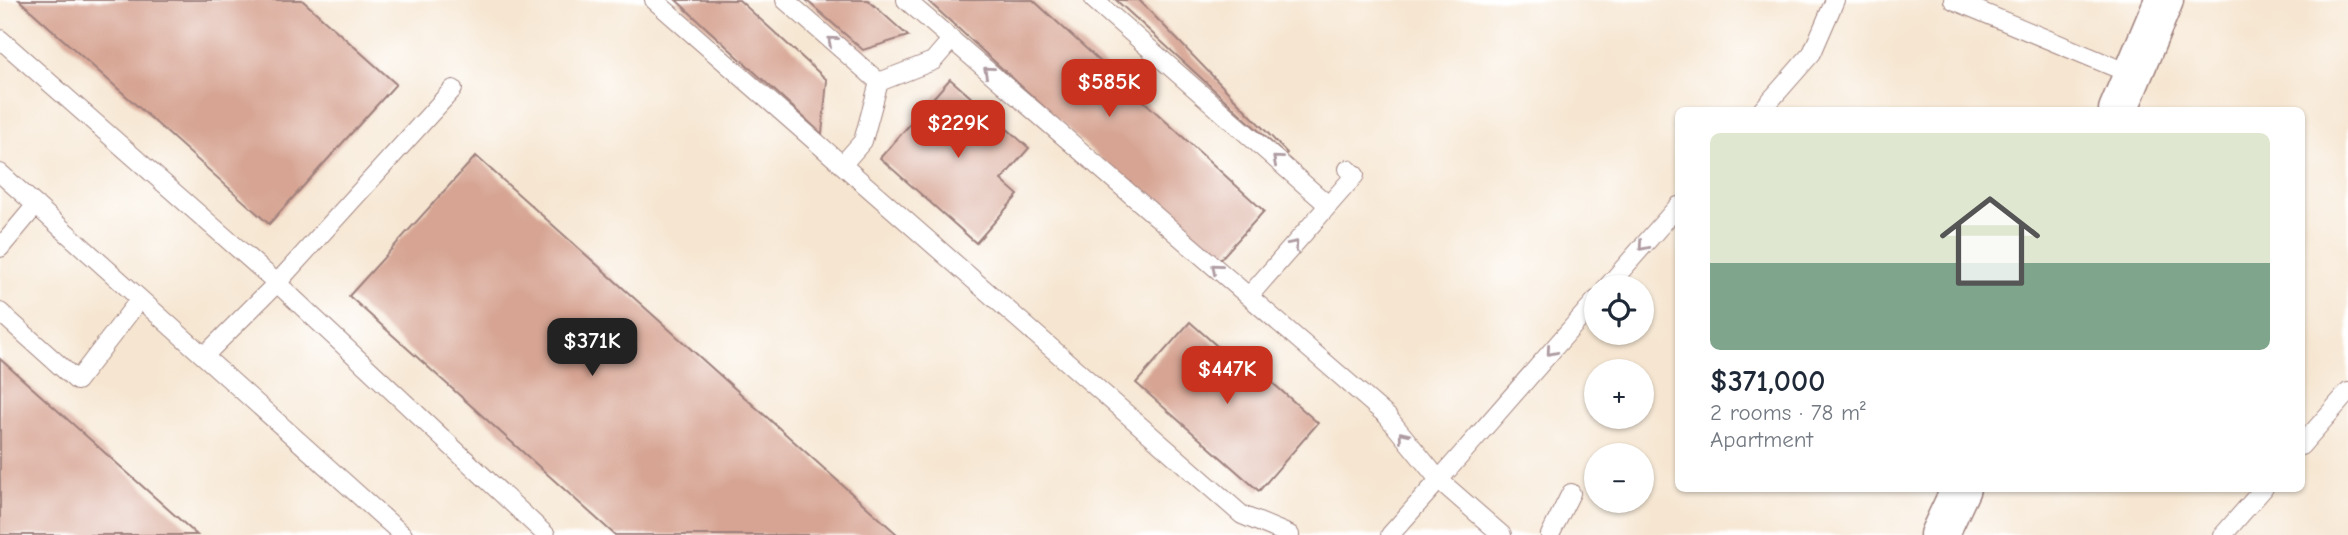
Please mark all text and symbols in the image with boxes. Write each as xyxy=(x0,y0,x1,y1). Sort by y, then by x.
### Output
one-way arrow xyxy=(827,37,840,49)
pin: $585K xyxy=(1060,60,1158,119)
one-way arrow xyxy=(983,67,996,79)
text: $585K xyxy=(1078,68,1141,95)
pin: $229K xyxy=(909,100,1007,160)
text: $229K xyxy=(927,109,989,136)
one-way arrow xyxy=(1272,156,1285,169)
icon: home xyxy=(1927,178,2053,304)
one-way arrow xyxy=(1639,238,1651,251)
one-way arrow xyxy=(1285,240,1298,253)
one-way arrow xyxy=(1211,264,1224,276)
map controls xyxy=(1584,275,1654,513)
button: locate xyxy=(1584,275,1654,345)
pin: $371K xyxy=(543,318,641,378)
text: $371K xyxy=(563,327,621,354)
one-way arrow xyxy=(1547,343,1559,356)
pin: $447K xyxy=(1178,346,1276,406)
text: $447K xyxy=(1198,355,1256,382)
button: + xyxy=(1584,359,1654,429)
text: $371,000 xyxy=(1710,364,1825,399)
text: 2 rooms · 78 m² xyxy=(1710,399,1866,426)
text: Apartment xyxy=(1710,426,1813,453)
one-way arrow xyxy=(1399,432,1411,445)
button: − xyxy=(1584,443,1654,513)

